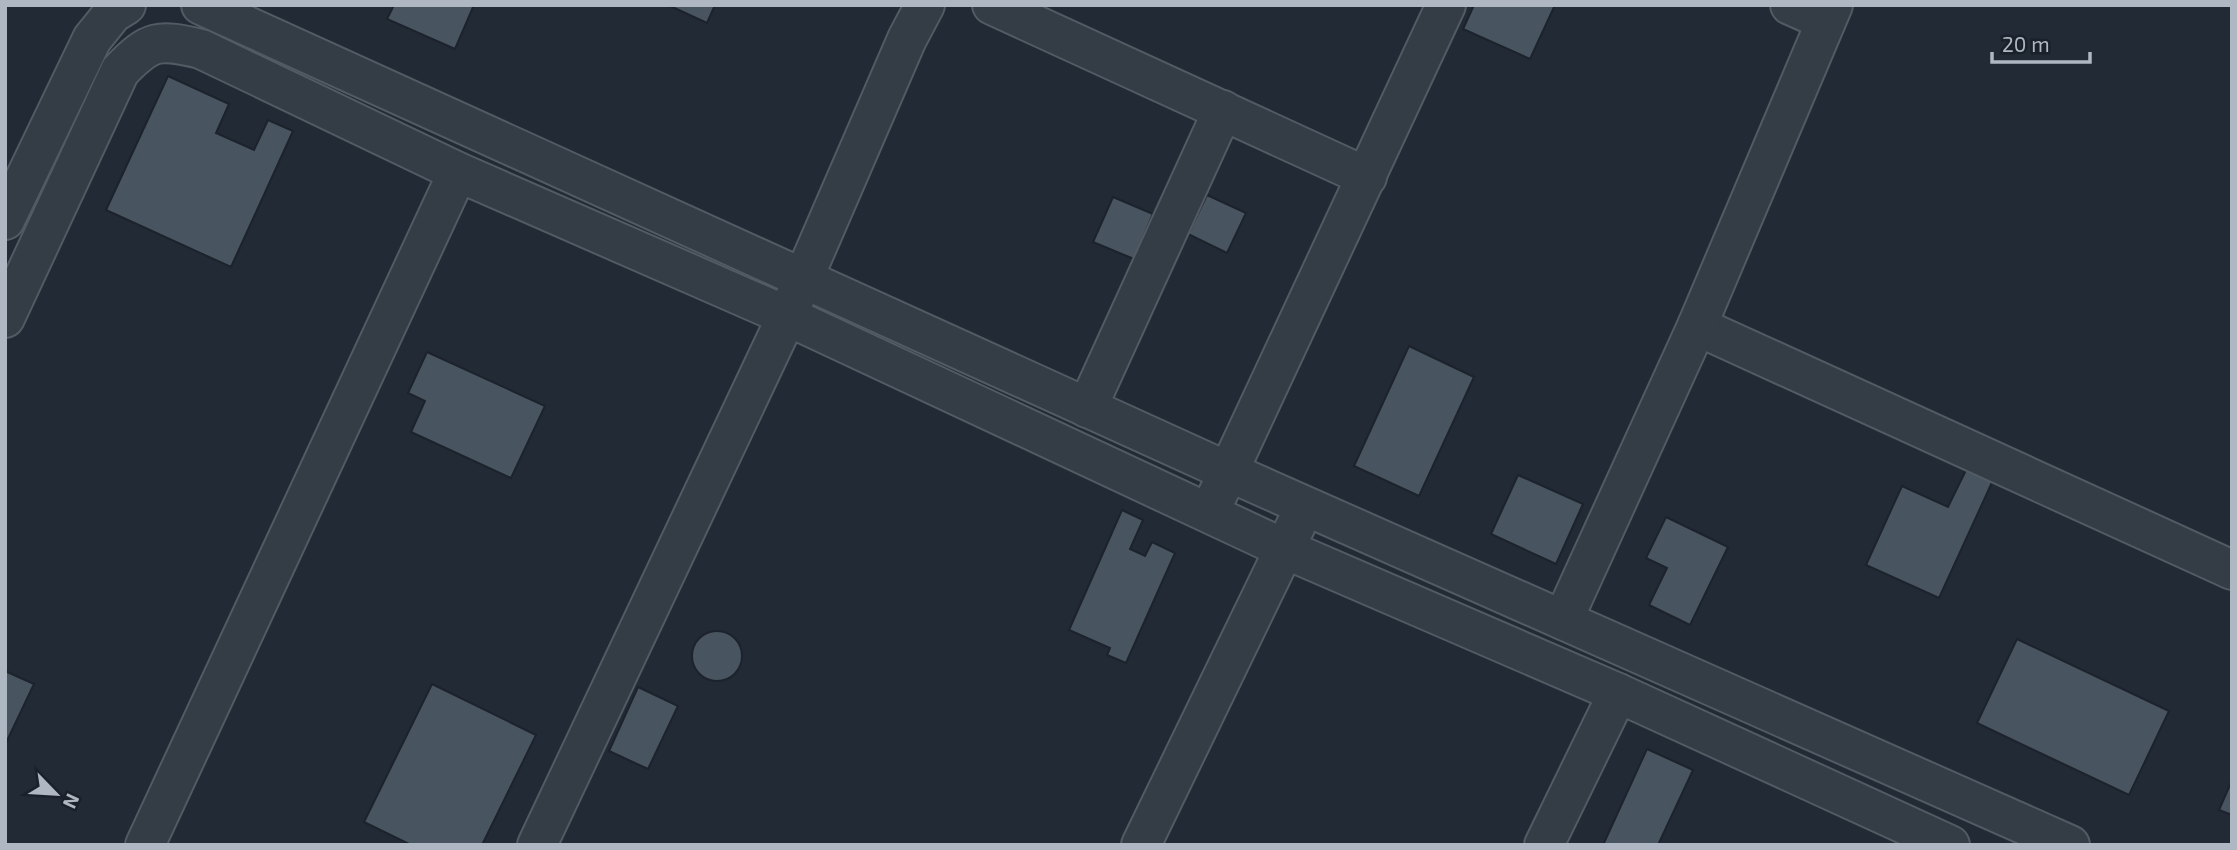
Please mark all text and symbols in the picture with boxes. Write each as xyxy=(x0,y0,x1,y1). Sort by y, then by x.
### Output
scale bar xyxy=(1992,21,2090,65)
text: 20 m xyxy=(2002,31,2050,56)
north arrow xyxy=(21,759,91,829)
text: N xyxy=(59,790,85,812)

